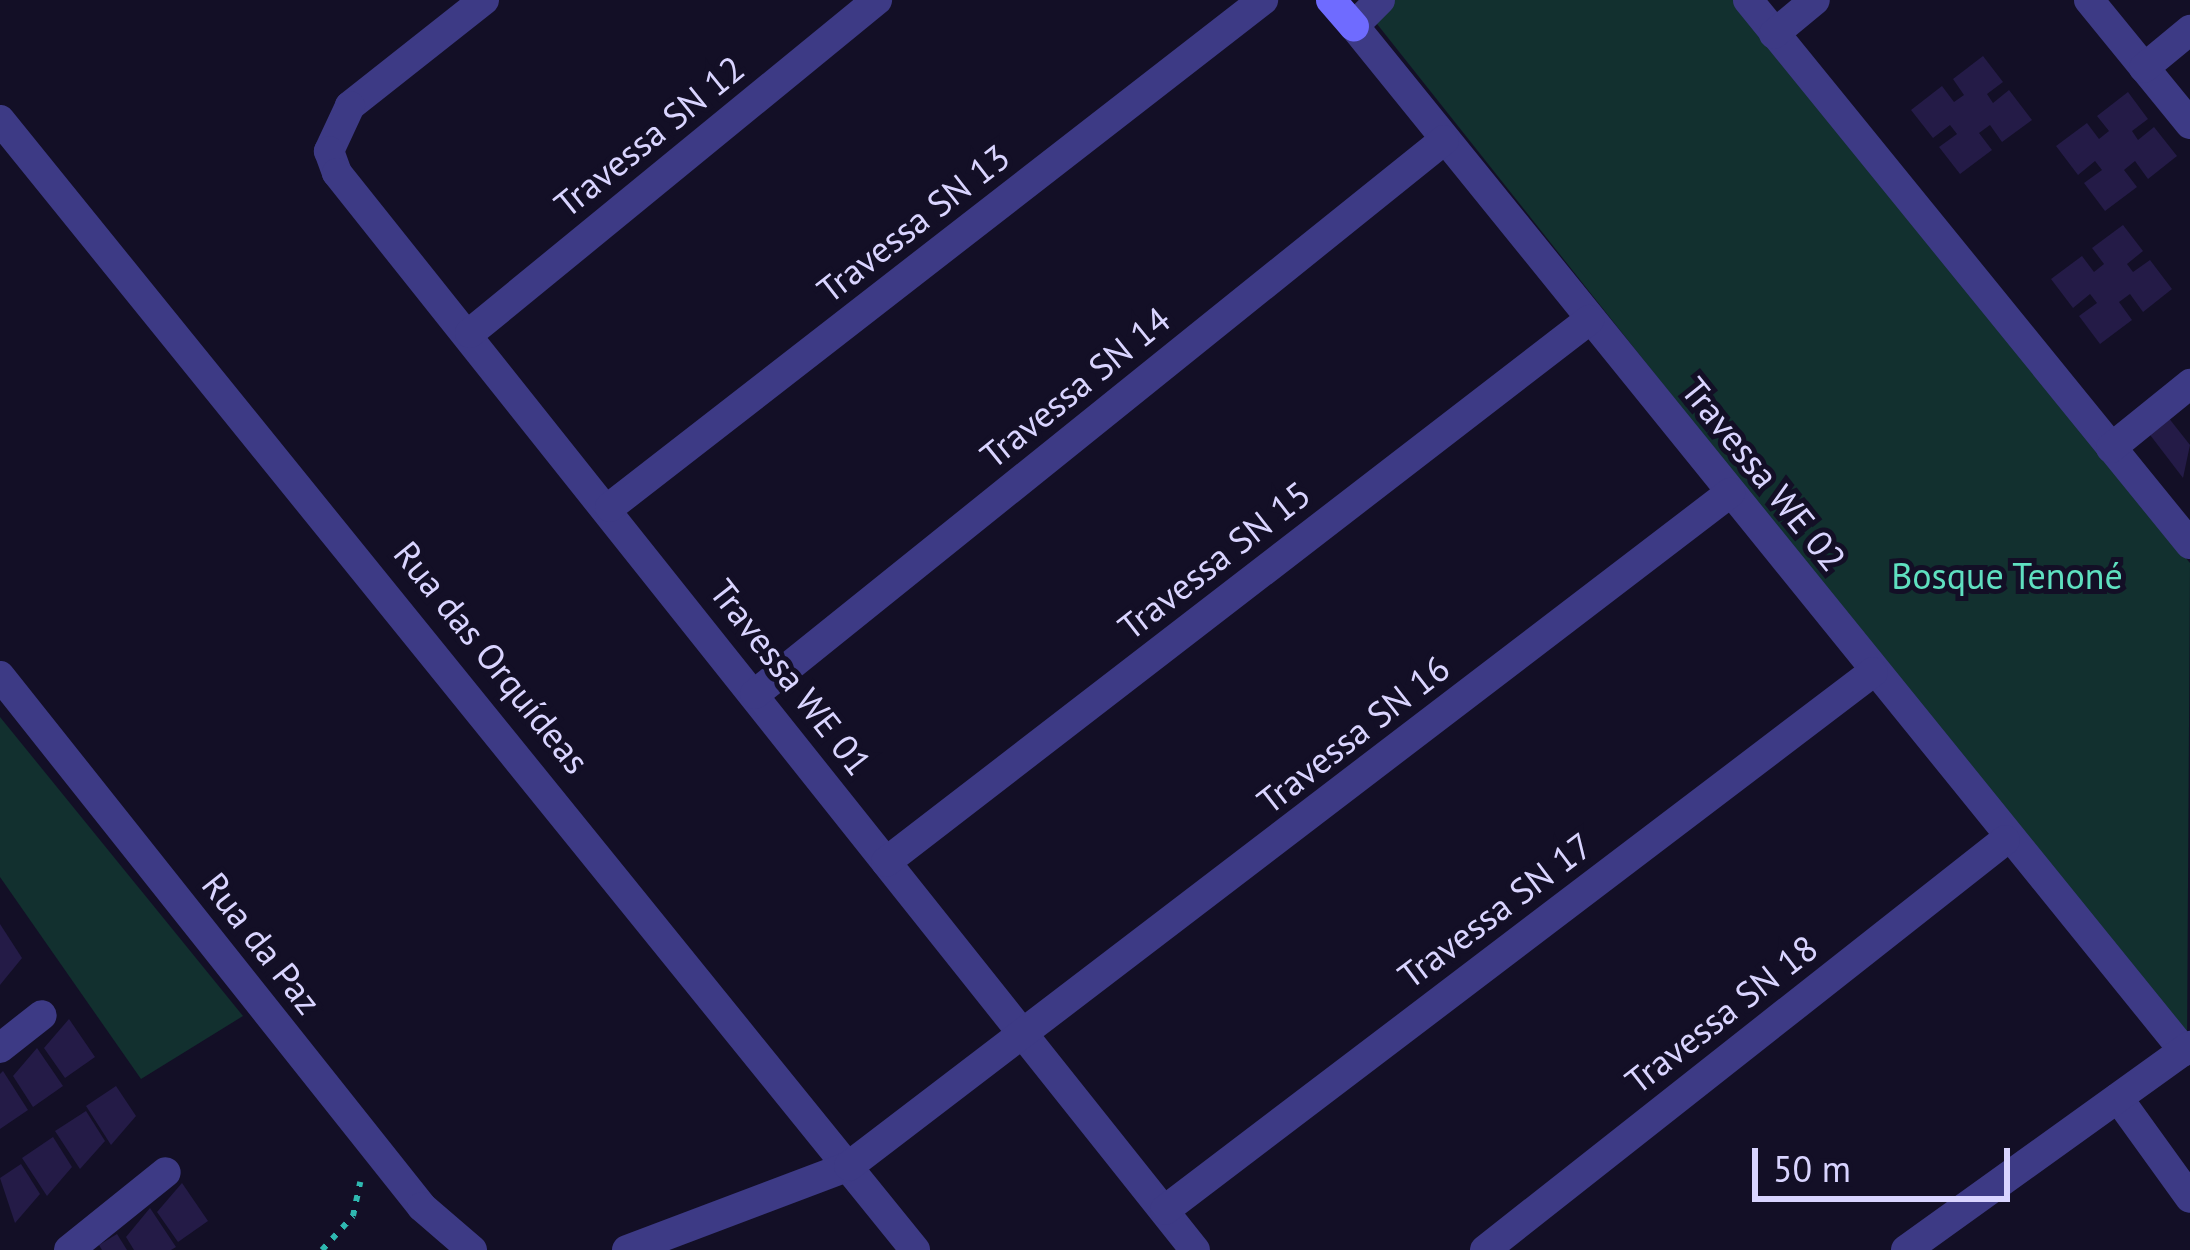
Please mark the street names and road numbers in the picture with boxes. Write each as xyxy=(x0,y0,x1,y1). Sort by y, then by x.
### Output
street label: Travessa SN 12 xyxy=(545,46,753,226)
street label: Travessa SN 13 xyxy=(808,135,1018,311)
street label: Travessa SN 14 xyxy=(971,297,1179,477)
street label: Travessa WE 02 xyxy=(1673,368,1855,580)
street label: Travessa SN 15 xyxy=(1109,472,1319,648)
street label: Rua das Orquídeas xyxy=(385,532,599,782)
street label: Travessa WE 01 xyxy=(701,570,881,784)
street label: Travessa SN 16 xyxy=(1248,646,1458,822)
street label: Travessa SN 17 xyxy=(1390,823,1600,997)
street label: Rua da Paz xyxy=(193,864,331,1022)
street label: Travessa SN 18 xyxy=(1616,926,1826,1102)

